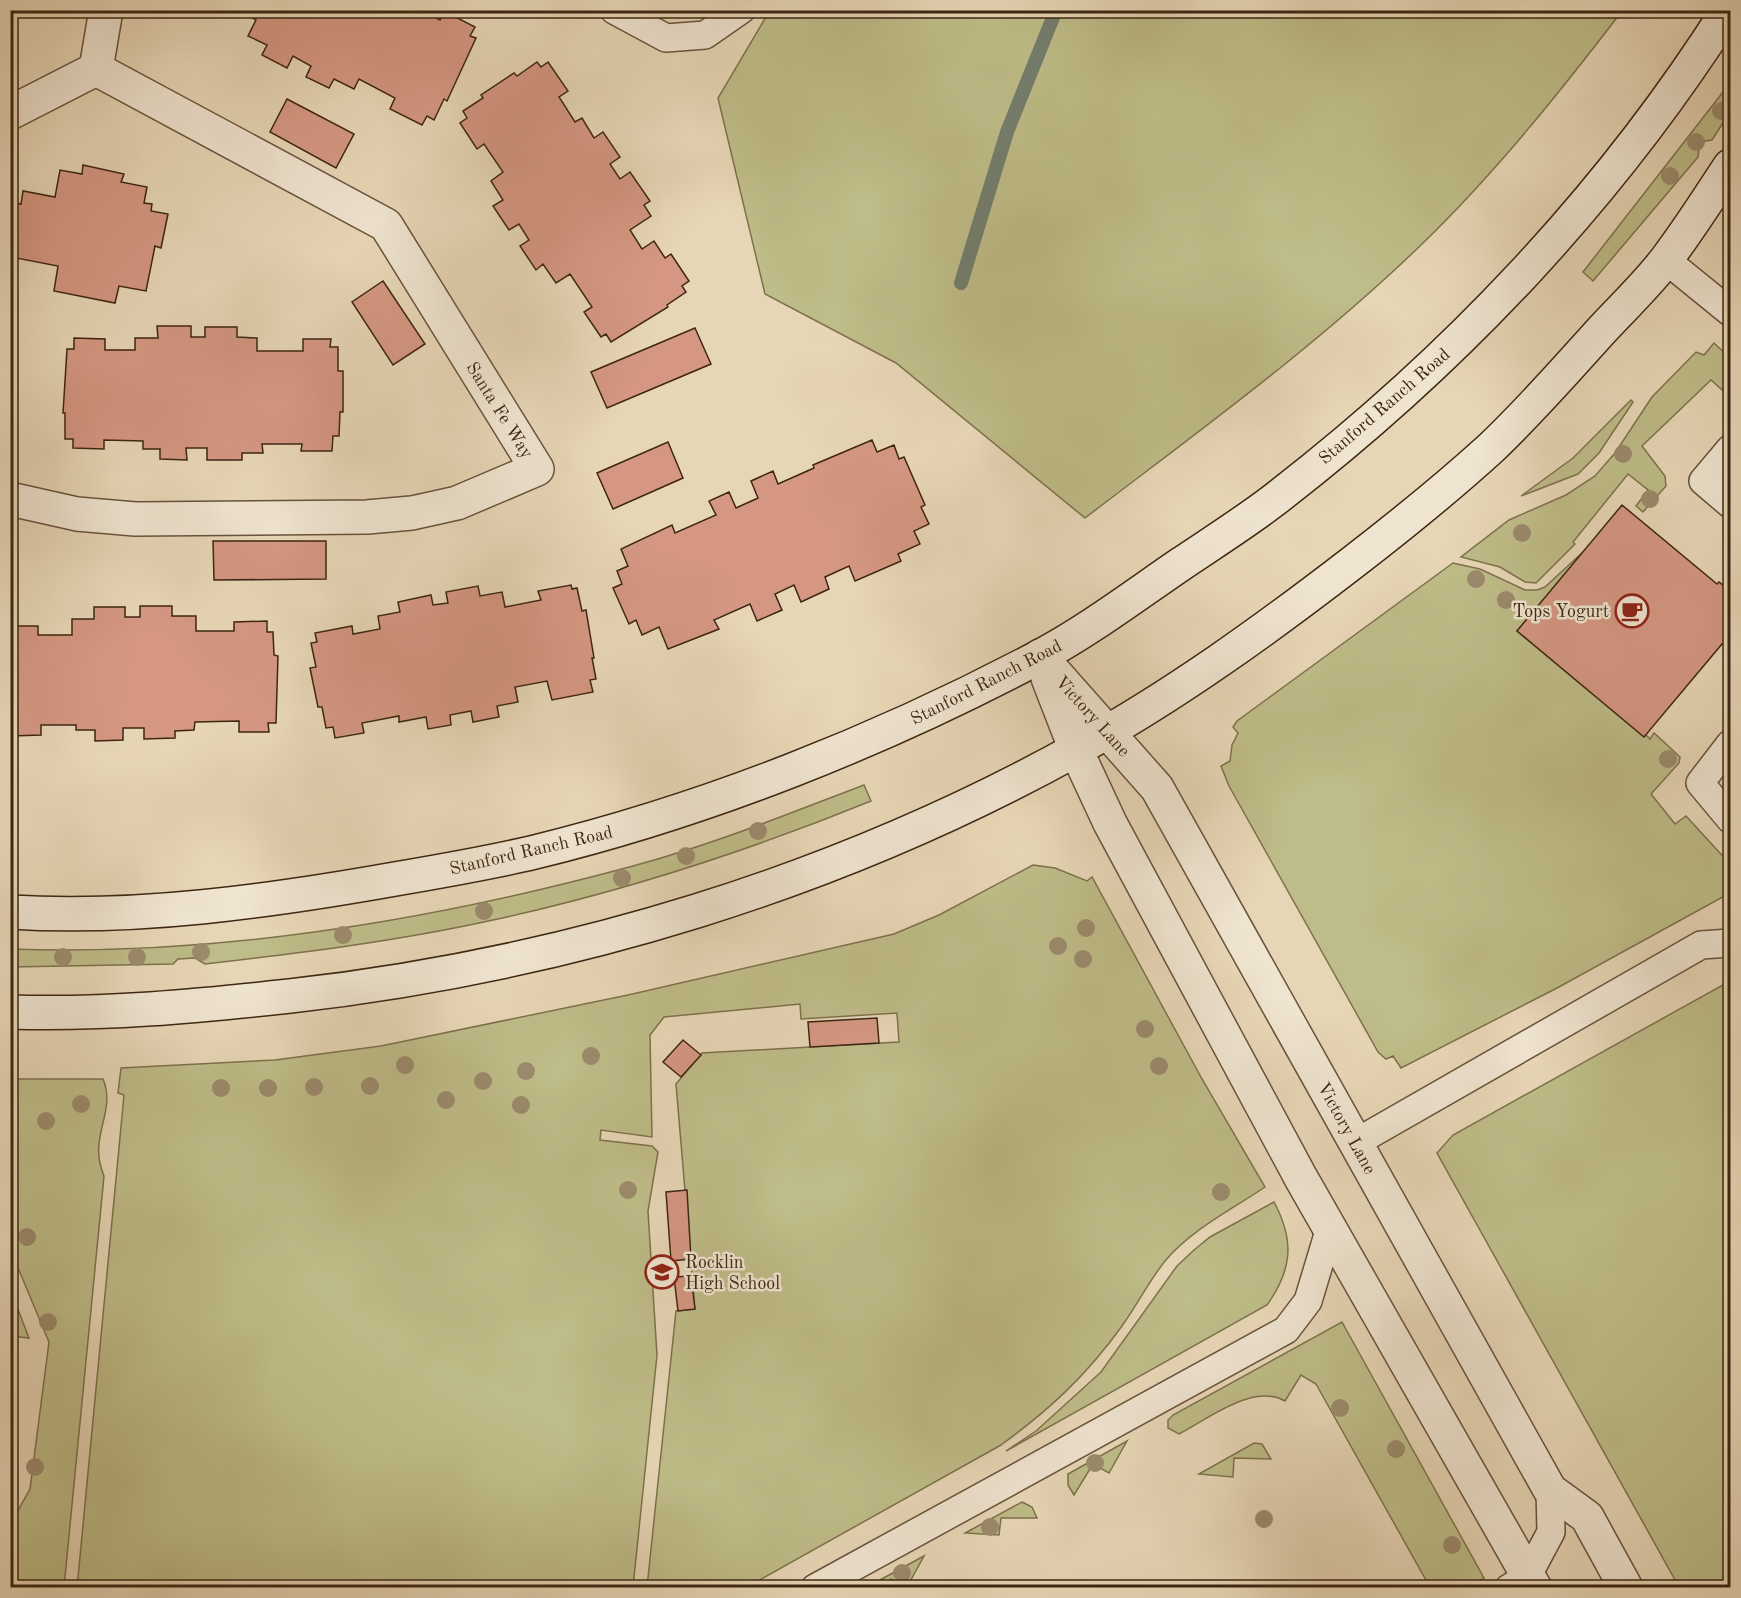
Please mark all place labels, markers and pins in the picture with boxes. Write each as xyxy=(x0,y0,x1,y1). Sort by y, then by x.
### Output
cafe icon: Tops Yogurt xyxy=(1614,593,1650,629)
place label: Tops Yogurt xyxy=(1513,603,1609,621)
school or university icon: Rocklin High School xyxy=(644,1254,680,1290)
place label: Rocklin High School xyxy=(685,1254,780,1293)

